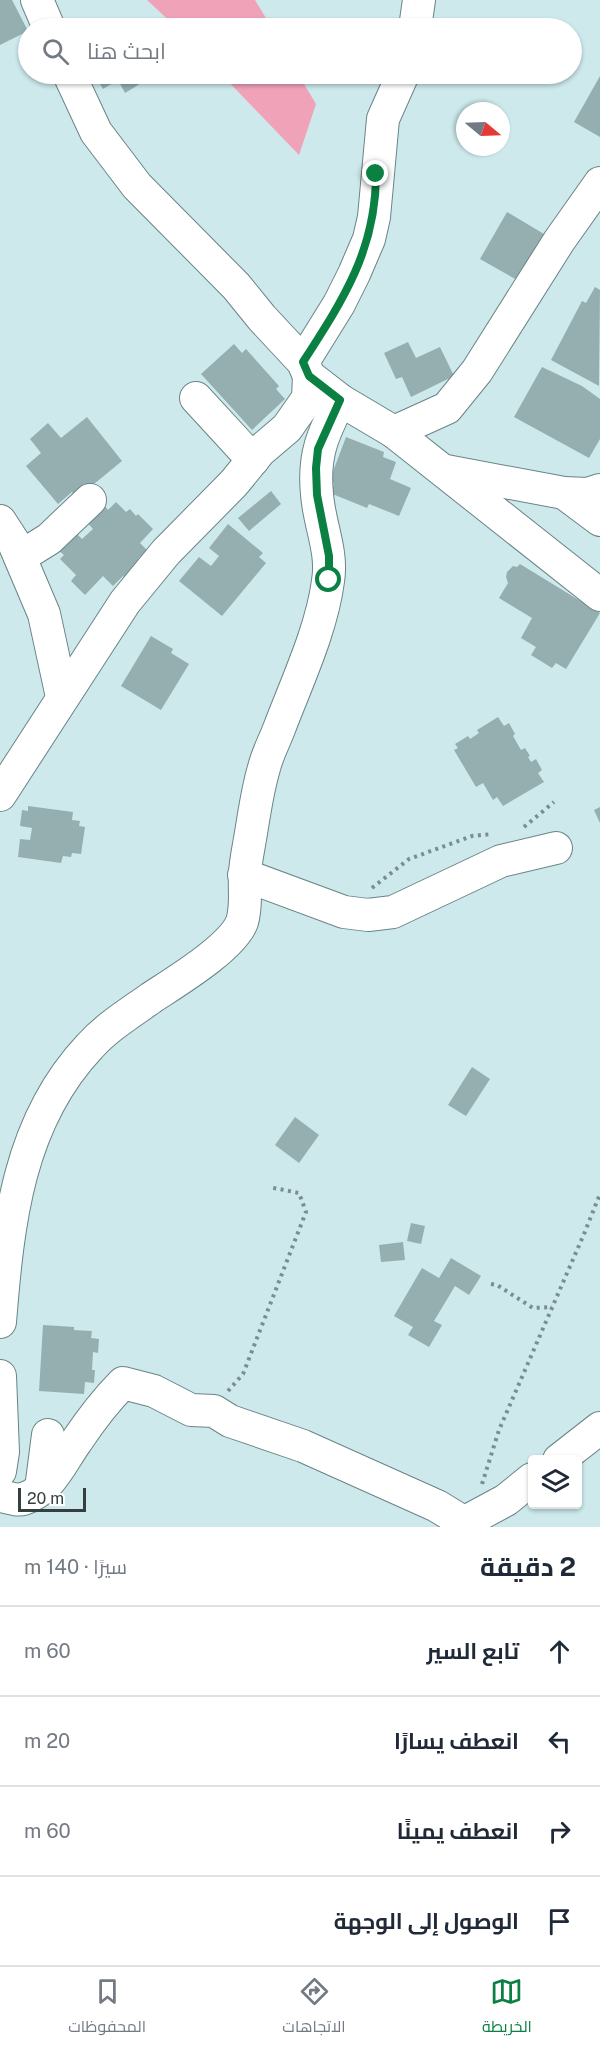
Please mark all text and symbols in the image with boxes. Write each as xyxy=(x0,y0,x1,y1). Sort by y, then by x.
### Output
search box xyxy=(18,18,582,84)
icon: search xyxy=(39,35,72,68)
text: ابحث هنا xyxy=(87,38,166,64)
north arrow xyxy=(456,102,510,156)
route end xyxy=(362,160,388,186)
route start xyxy=(315,566,341,592)
map controls xyxy=(528,1455,582,1509)
button: layers xyxy=(528,1455,582,1509)
scale bar xyxy=(18,1485,86,1512)
text: 20 m xyxy=(27,1489,64,1508)
text: 2 دقيقة xyxy=(480,1551,576,1582)
text: سيرًا · 140 m xyxy=(24,1555,127,1579)
icon: ahead xyxy=(543,1635,576,1668)
text: تابع السير xyxy=(427,1638,519,1664)
text: 60 m xyxy=(24,1639,71,1663)
icon: left xyxy=(543,1725,576,1758)
text: انعطف يسارًا xyxy=(394,1728,519,1754)
text: 20 m xyxy=(24,1729,70,1753)
icon: right xyxy=(543,1815,576,1848)
text: انعطف يمينًا xyxy=(397,1818,519,1844)
text: 60 m xyxy=(24,1819,71,1843)
icon: arrive xyxy=(543,1905,576,1938)
text: الوصول إلى الوجهة xyxy=(334,1908,519,1934)
tab: المحفوظات xyxy=(68,1975,146,2041)
tab: الاتجاهات xyxy=(282,1975,346,2041)
tab: الخريطة xyxy=(482,1975,532,2041)

